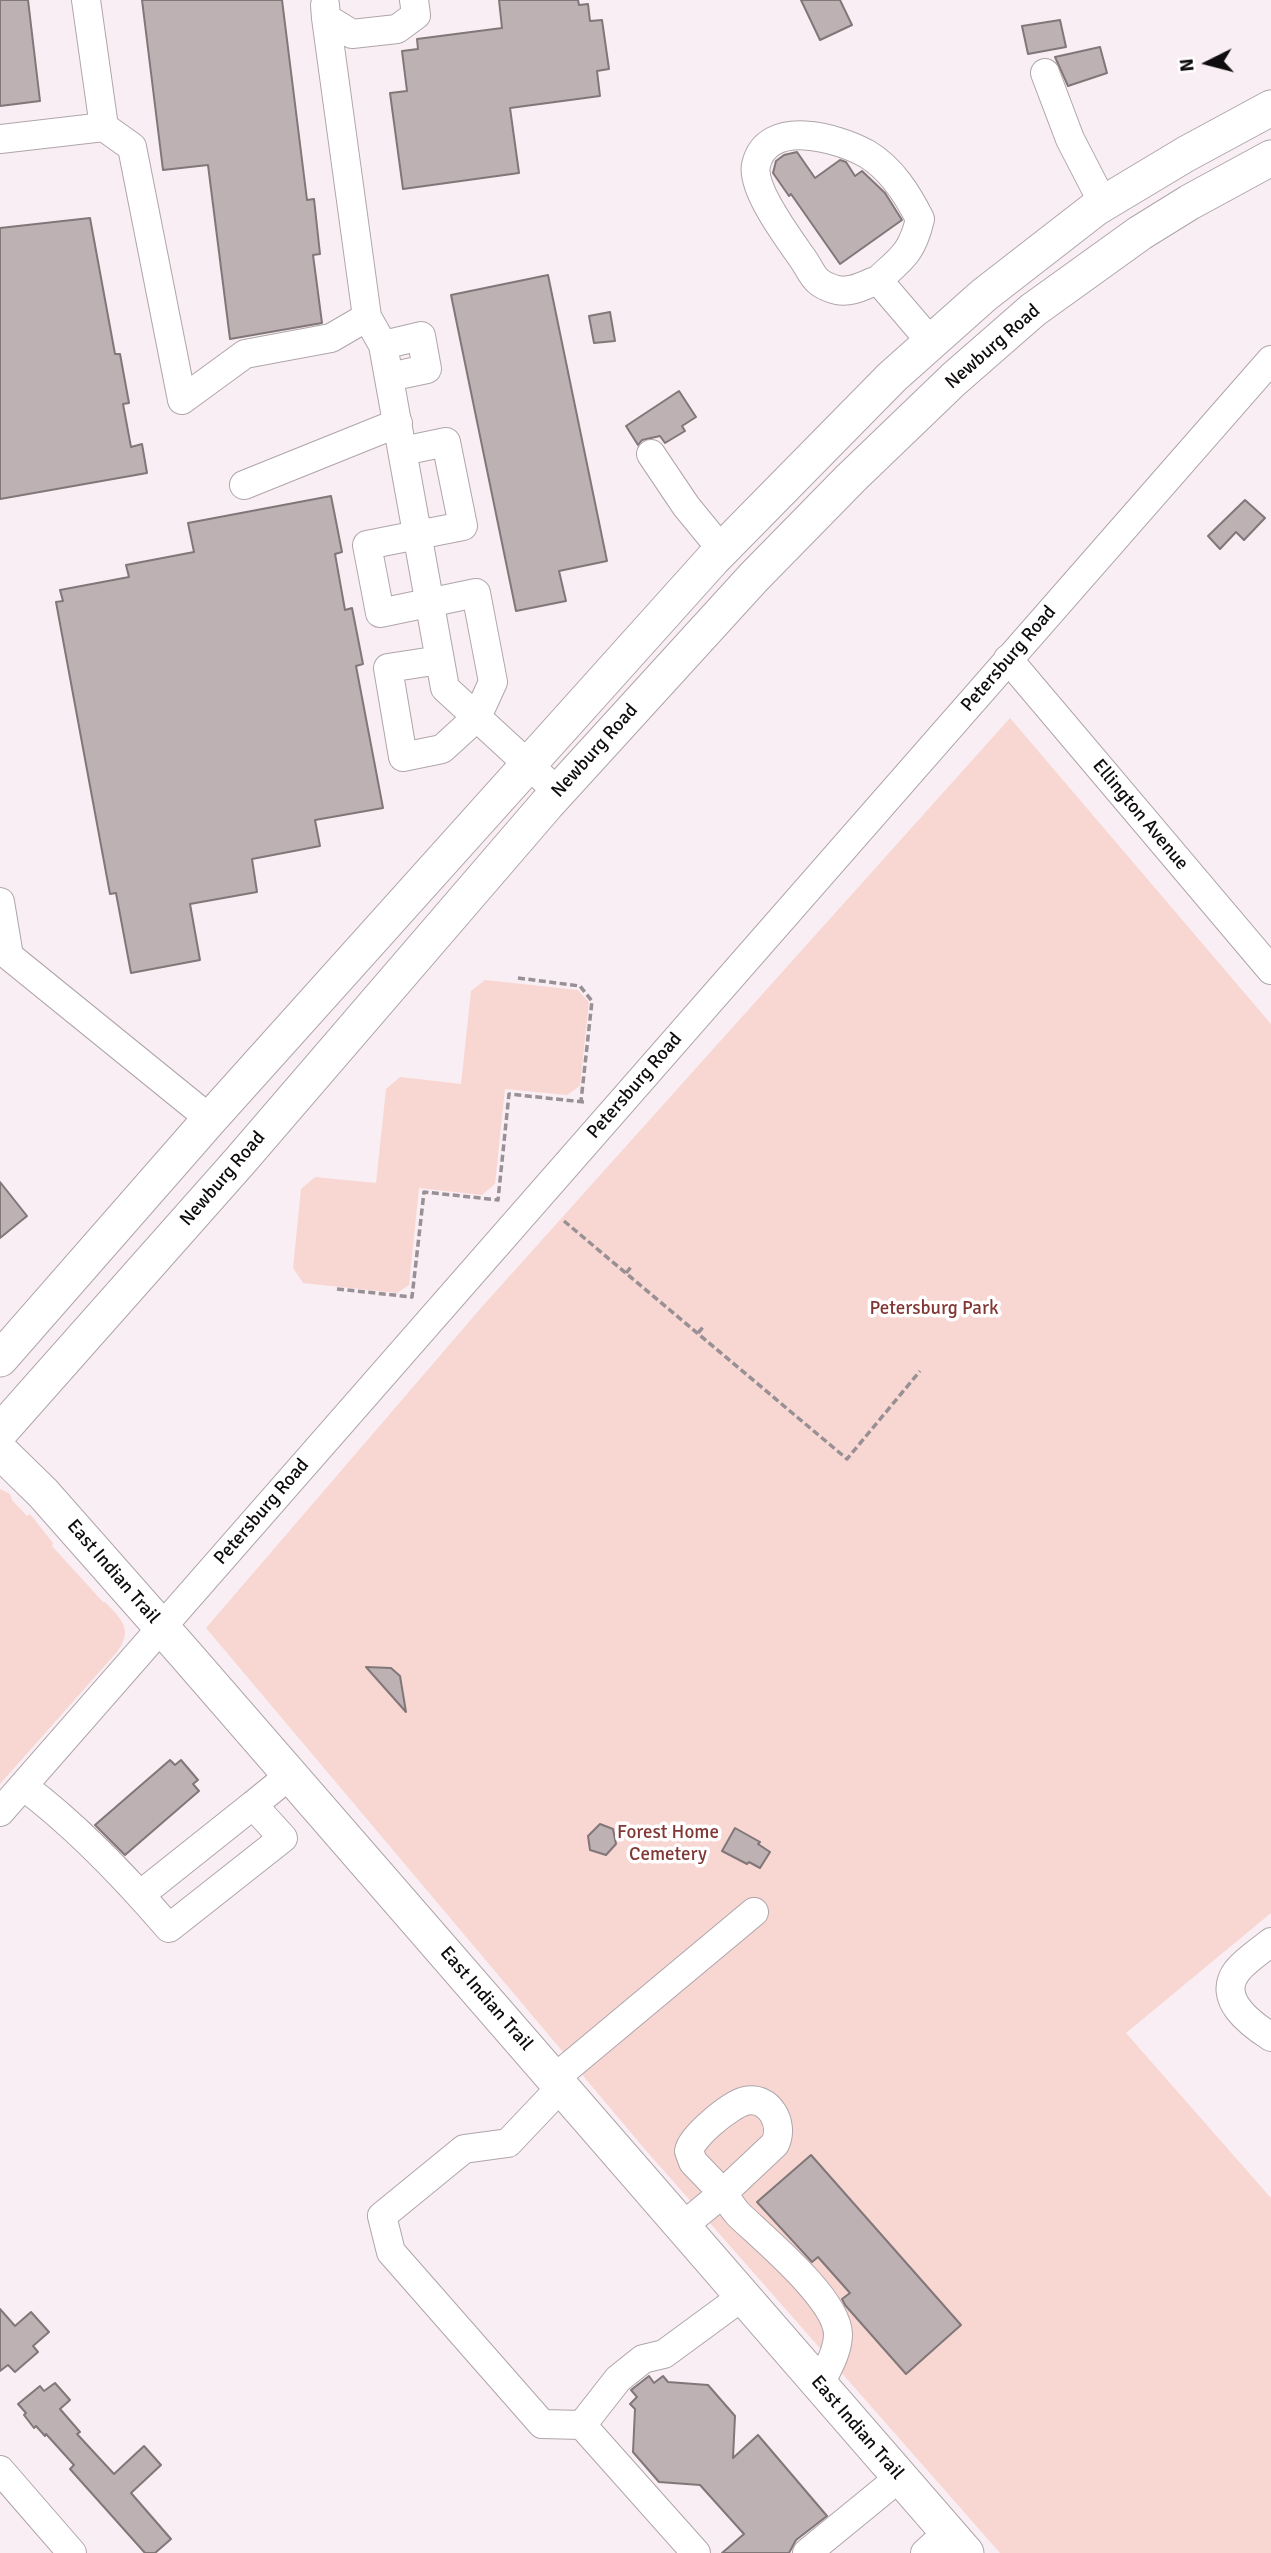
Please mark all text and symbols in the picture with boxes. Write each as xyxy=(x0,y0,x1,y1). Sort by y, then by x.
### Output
north arrow xyxy=(1173,28,1243,98)
text: N xyxy=(1174,57,1200,73)
street label: Newburg Road xyxy=(941,300,1045,394)
street label: Petersburg Road xyxy=(957,601,1061,717)
street label: Newburg Road xyxy=(547,700,643,802)
street label: Ellington Avenue xyxy=(1087,755,1193,875)
street label: Petersburg Road xyxy=(583,1028,687,1144)
street label: Newburg Road xyxy=(176,1127,270,1231)
park label: Petersburg Park xyxy=(869,1298,999,1320)
street label: Petersburg Road xyxy=(210,1454,314,1570)
street label: East Indian Trail xyxy=(62,1515,164,1629)
park label: Forest Home Cemetery xyxy=(617,1822,719,1866)
street label: East Indian Trail xyxy=(435,1942,537,2056)
street label: East Indian Trail xyxy=(806,2371,908,2485)

